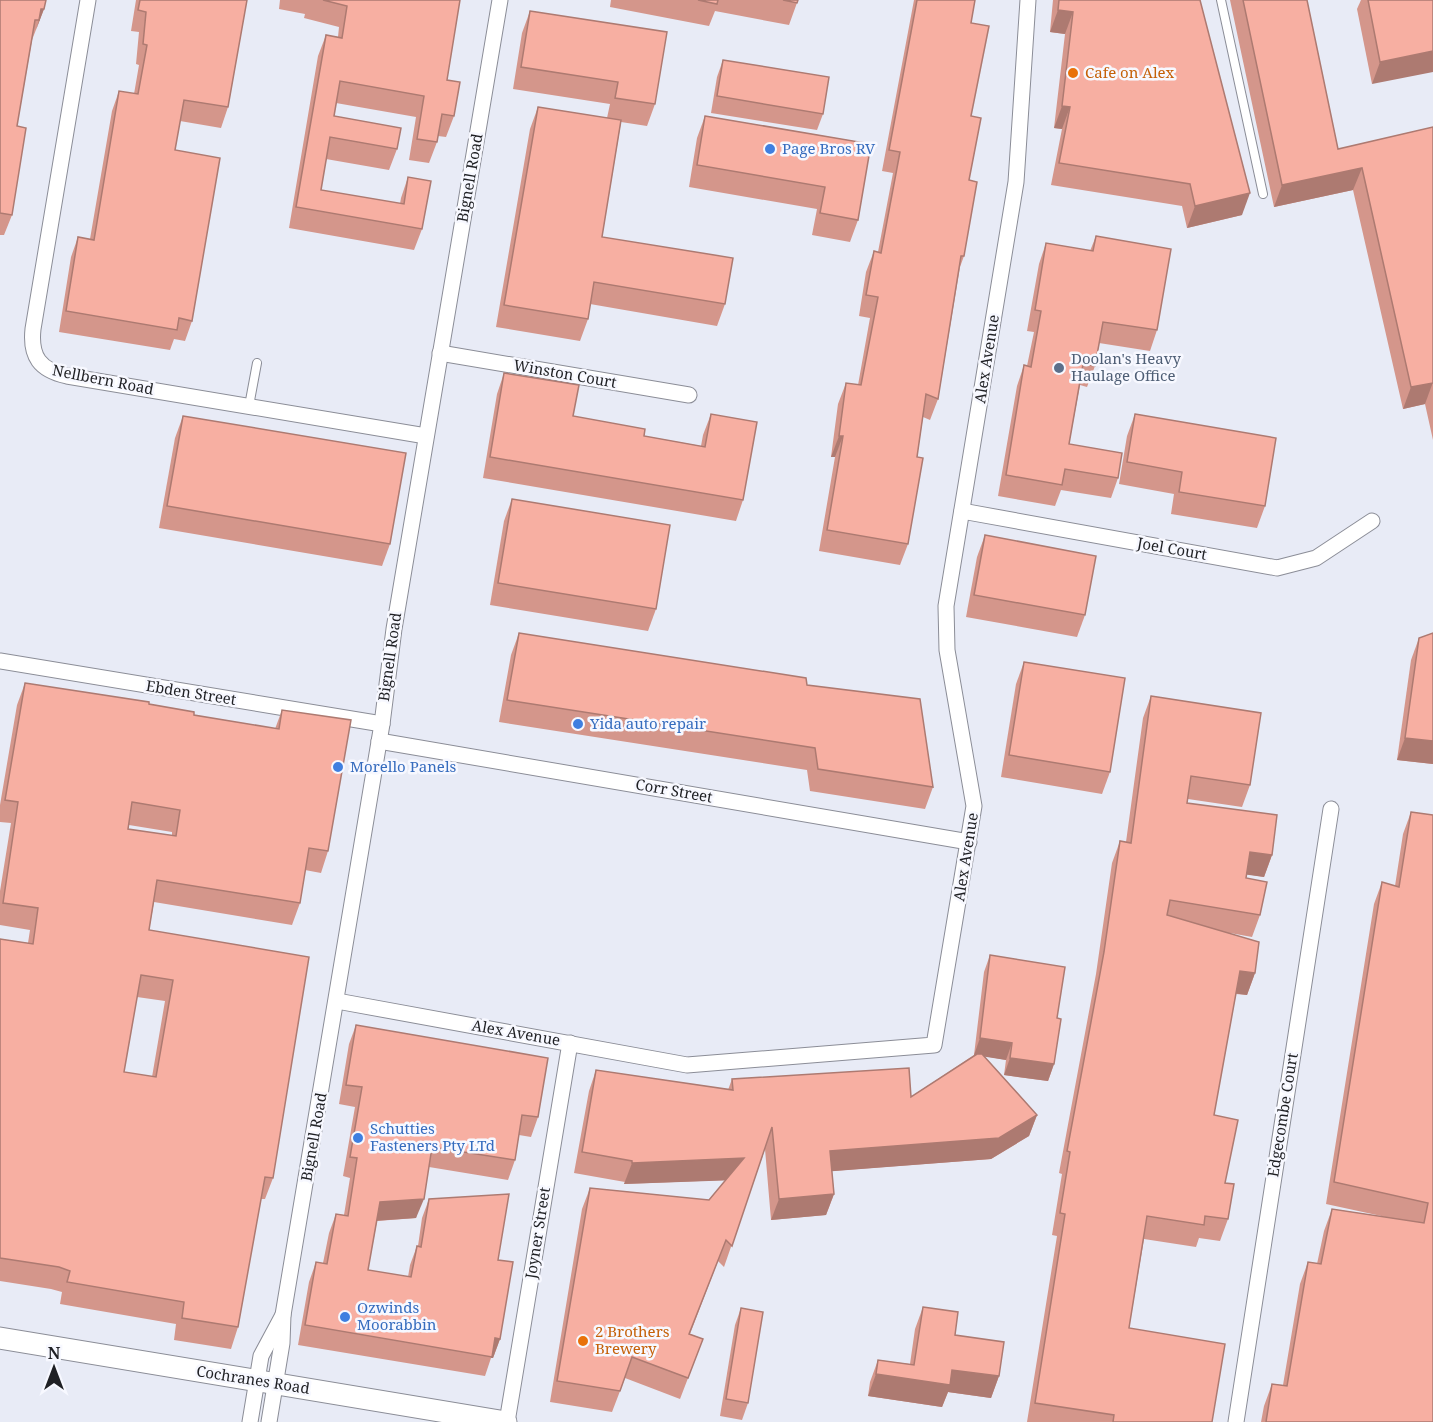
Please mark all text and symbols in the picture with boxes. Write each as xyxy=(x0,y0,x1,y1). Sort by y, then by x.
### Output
place label: Cafe on Alex xyxy=(1085,62,1175,82)
marker: Cafe on Alex xyxy=(1066,66,1080,80)
street label: Bignell Road xyxy=(451,132,487,224)
place label: Page Bros RV xyxy=(782,138,876,158)
marker: Page Bros RV xyxy=(763,142,777,156)
street label: Alex Avenue xyxy=(969,313,1003,405)
place label: Doolan's Heavy Haulage Office xyxy=(1071,348,1181,385)
street label: Winston Court xyxy=(512,354,618,392)
street label: Nellbern Road xyxy=(51,359,156,399)
marker: Doolan's Heavy Haulage Office xyxy=(1052,361,1066,375)
street label: Joel Court xyxy=(1135,532,1209,564)
street label: Bignell Road xyxy=(373,611,405,703)
street label: Ebden Street xyxy=(145,675,238,709)
place label: Yida auto repair xyxy=(589,713,706,733)
marker: Yida auto repair xyxy=(571,717,585,731)
place label: Morello Panels xyxy=(350,756,457,776)
marker: Morello Panels xyxy=(331,760,345,774)
street label: Corr Street xyxy=(634,773,714,807)
street label: Alex Avenue xyxy=(948,811,982,903)
street label: Alex Avenue xyxy=(470,1014,562,1050)
street label: Edgecombe Court xyxy=(1262,1051,1302,1179)
street label: Bignell Road xyxy=(295,1091,331,1183)
place label: Schutties Fasteners Pty LTd xyxy=(370,1118,495,1155)
marker: Schutties Fasteners Pty LTd xyxy=(351,1131,365,1145)
street label: Joyner Street xyxy=(520,1186,554,1281)
place label: Ozwinds Moorabbin xyxy=(357,1297,437,1334)
marker: Ozwinds Moorabbin xyxy=(338,1310,352,1324)
place label: 2 Brothers Brewery xyxy=(595,1321,670,1358)
marker: 2 Brothers Brewery xyxy=(576,1334,590,1348)
north arrow xyxy=(24,1338,84,1398)
text: N xyxy=(48,1342,61,1364)
street label: Cochranes Road xyxy=(195,1360,311,1398)

